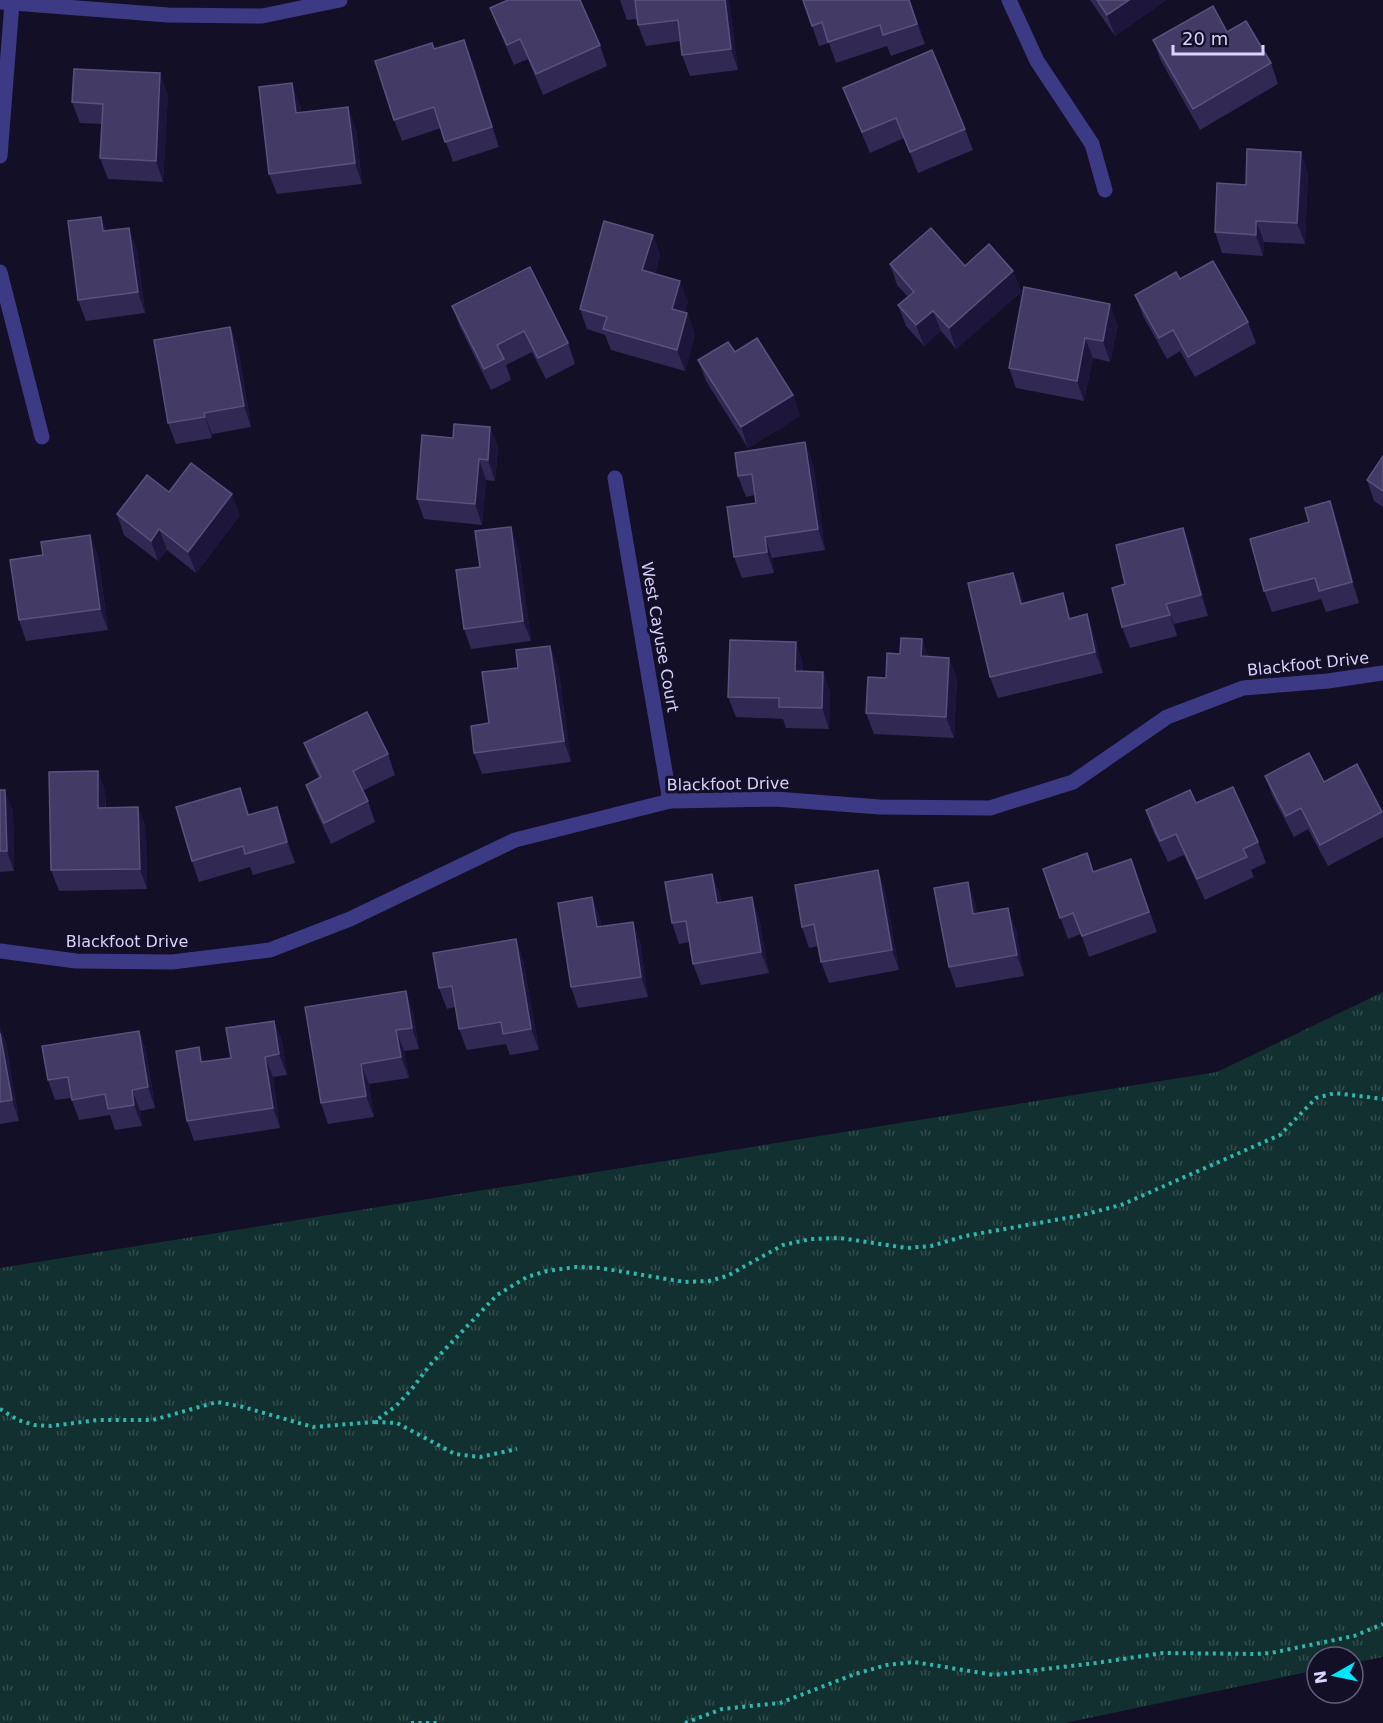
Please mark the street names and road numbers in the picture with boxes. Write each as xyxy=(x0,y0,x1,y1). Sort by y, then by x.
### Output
street label: West Cayuse Court xyxy=(637,560,683,714)
street label: Blackfoot Drive xyxy=(1246,648,1370,680)
street label: Blackfoot Drive xyxy=(667,773,789,795)
street label: Blackfoot Drive xyxy=(66,932,188,951)

